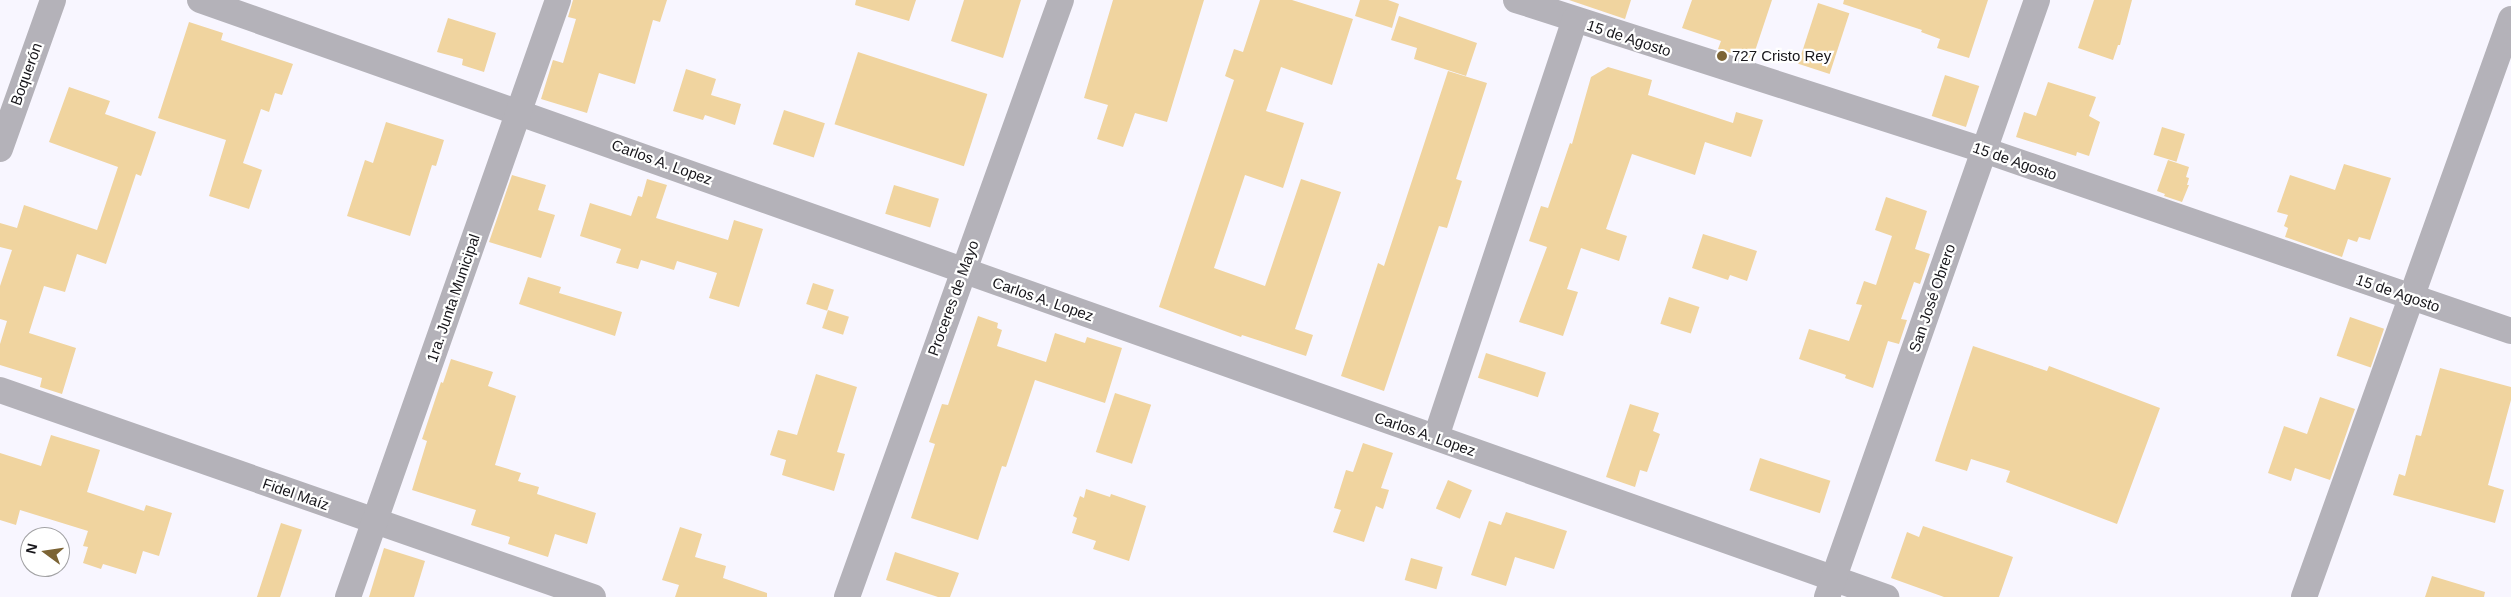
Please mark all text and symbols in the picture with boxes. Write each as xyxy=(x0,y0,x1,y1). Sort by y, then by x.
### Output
street label: 15 de Agosto xyxy=(1584,16,1674,60)
street label: Boquerón xyxy=(6,40,46,108)
place label: 727 Cristo Rey xyxy=(1732,47,1831,65)
marker: 727 Cristo Rey xyxy=(1716,50,1728,62)
street label: Carlos A. Lopez xyxy=(609,135,715,189)
street label: 15 de Agosto xyxy=(1970,138,2060,184)
street label: 1ra. Junta Municipal xyxy=(423,232,483,364)
street label: Proceres de Mayo xyxy=(924,238,982,358)
street label: San José Obrero xyxy=(1905,241,1959,355)
street label: 15 de Agosto xyxy=(2353,270,2443,316)
street label: Carlos A. Lopez xyxy=(990,273,1096,325)
street label: Carlos A. Lopez xyxy=(1372,408,1478,460)
street label: Fidel Maíz xyxy=(260,474,332,514)
north arrow xyxy=(20,527,70,577)
text: N xyxy=(22,542,40,555)

